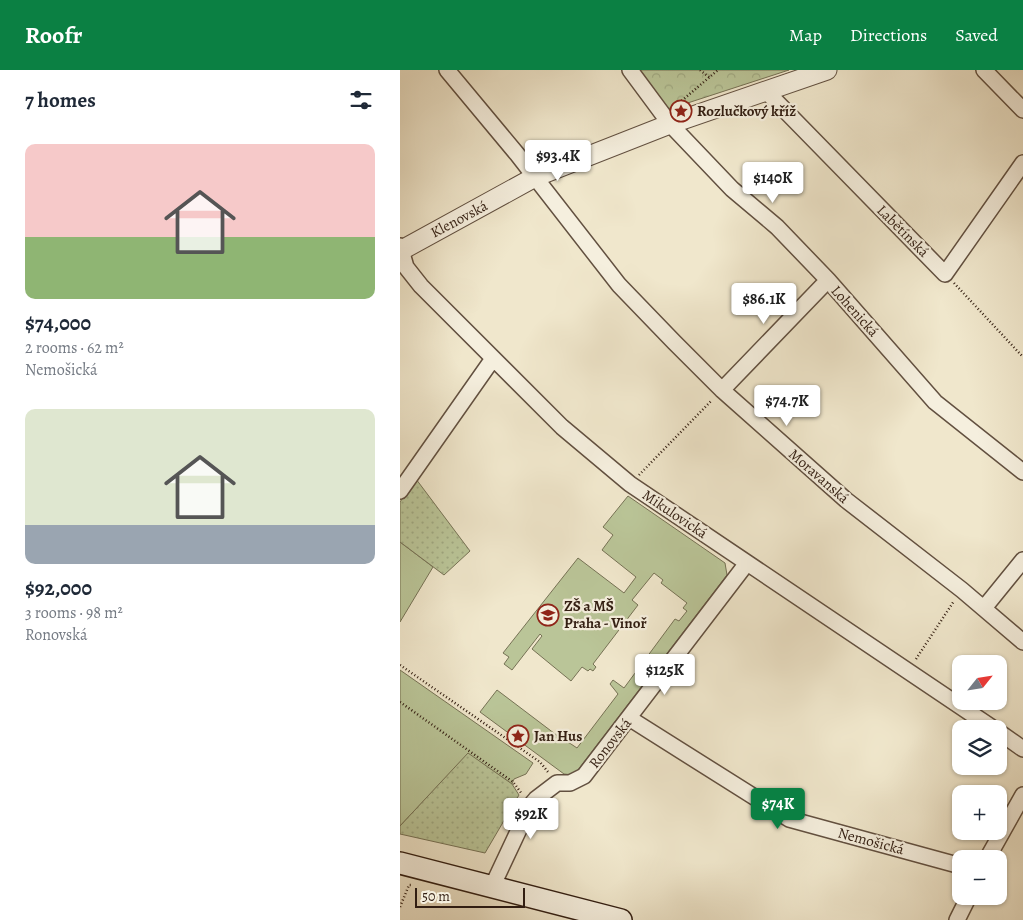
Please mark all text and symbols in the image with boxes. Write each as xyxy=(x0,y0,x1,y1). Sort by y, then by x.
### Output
text: Roofr xyxy=(25,19,82,51)
text: Map xyxy=(789,23,822,47)
text: Directions xyxy=(850,23,927,47)
text: Saved xyxy=(955,23,998,47)
text: 7 homes xyxy=(25,86,96,114)
icon: filters xyxy=(347,86,375,114)
place icon: Rozlučkový kříž xyxy=(669,99,693,123)
place label: Rozlučkový kříž xyxy=(697,101,796,121)
pin: $93.4K xyxy=(517,140,599,182)
text: $93.4K xyxy=(536,145,580,167)
pin: $140K xyxy=(738,162,808,204)
text: $140K xyxy=(753,167,793,189)
icon: home xyxy=(155,177,245,267)
street label: Klenovská xyxy=(427,196,491,242)
street label: Labětínská xyxy=(872,200,934,262)
street label: Lohenická xyxy=(827,281,883,341)
pin: $86.1K xyxy=(723,282,805,325)
text: $86.1K xyxy=(742,288,786,310)
text: $74,000 xyxy=(25,309,91,337)
text: 2 rooms · 62 m² xyxy=(25,337,124,359)
text: Nemošická xyxy=(25,359,97,381)
pin: $74.7K xyxy=(746,384,828,427)
text: $74.7K xyxy=(765,390,809,412)
icon: home xyxy=(155,442,245,532)
street label: Moravanská xyxy=(785,444,853,508)
street label: Mikulovická xyxy=(638,485,712,543)
text: $92,000 xyxy=(25,574,92,602)
place label: ZŠ a MŠ Praha - Vinoř xyxy=(564,596,647,633)
text: 3 rooms · 98 m² xyxy=(25,602,123,624)
school or university icon: ZŠ a MŠ Praha - Vinoř xyxy=(536,603,560,627)
text: Ronovská xyxy=(25,624,87,646)
pin: $125K xyxy=(630,654,700,696)
north arrow xyxy=(952,655,1008,710)
map controls xyxy=(952,655,1007,905)
text: $125K xyxy=(646,659,684,681)
street label: Ronovská xyxy=(584,714,636,772)
button: layers xyxy=(952,720,1007,775)
place icon: Jan Hus xyxy=(506,724,530,748)
place label: Jan Hus xyxy=(534,726,582,746)
button: + xyxy=(952,785,1007,840)
pin: $74K xyxy=(748,788,808,830)
text: $74K xyxy=(762,793,794,815)
pin: $92K xyxy=(501,798,561,840)
text: $92K xyxy=(514,803,548,825)
street label: Nemošická xyxy=(836,823,906,859)
button: − xyxy=(952,850,1007,905)
scale bar xyxy=(415,885,525,908)
text: 50 m xyxy=(422,887,450,906)

